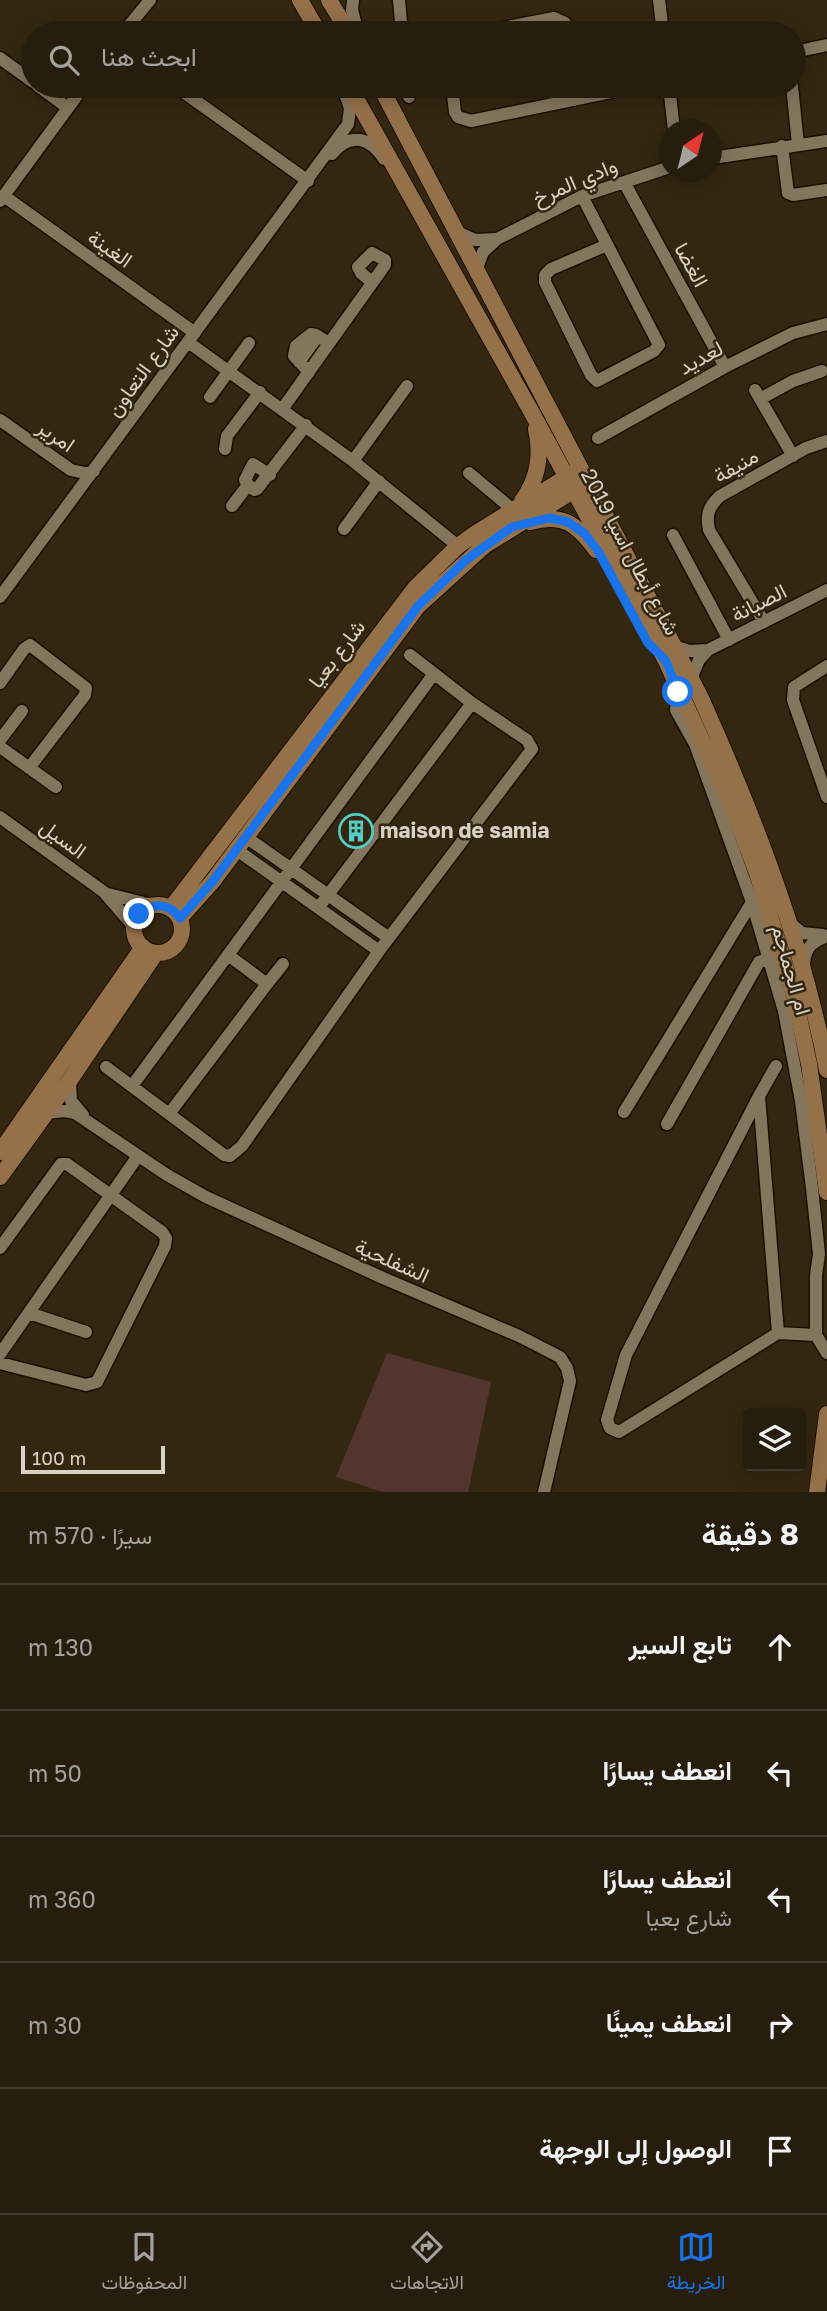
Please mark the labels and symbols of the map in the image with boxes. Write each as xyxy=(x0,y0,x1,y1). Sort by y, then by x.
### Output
north arrow xyxy=(659,119,722,182)
street label: وادي المرخ xyxy=(528,152,623,215)
street label: الغينة xyxy=(83,224,138,273)
street label: الغضا xyxy=(669,238,715,291)
street label: شارع التعاون xyxy=(100,319,186,423)
street label: لعديد xyxy=(674,334,727,380)
street label: امرير xyxy=(32,413,80,458)
street label: منيفة xyxy=(709,442,762,488)
street label: شارع أبطال اسيا 2019 xyxy=(574,464,686,640)
street label: الصبانة xyxy=(727,577,791,627)
street label: شارع بعيا xyxy=(302,614,372,694)
route start xyxy=(662,676,693,707)
building icon: maison de samia xyxy=(337,812,375,850)
street label: السيل xyxy=(35,813,92,864)
place label: maison de samia xyxy=(380,817,549,843)
route end xyxy=(123,898,154,929)
street label: ام الجماجم xyxy=(765,922,817,1018)
street label: الشفلحية xyxy=(351,1232,434,1288)
scale bar xyxy=(21,1443,164,1475)

